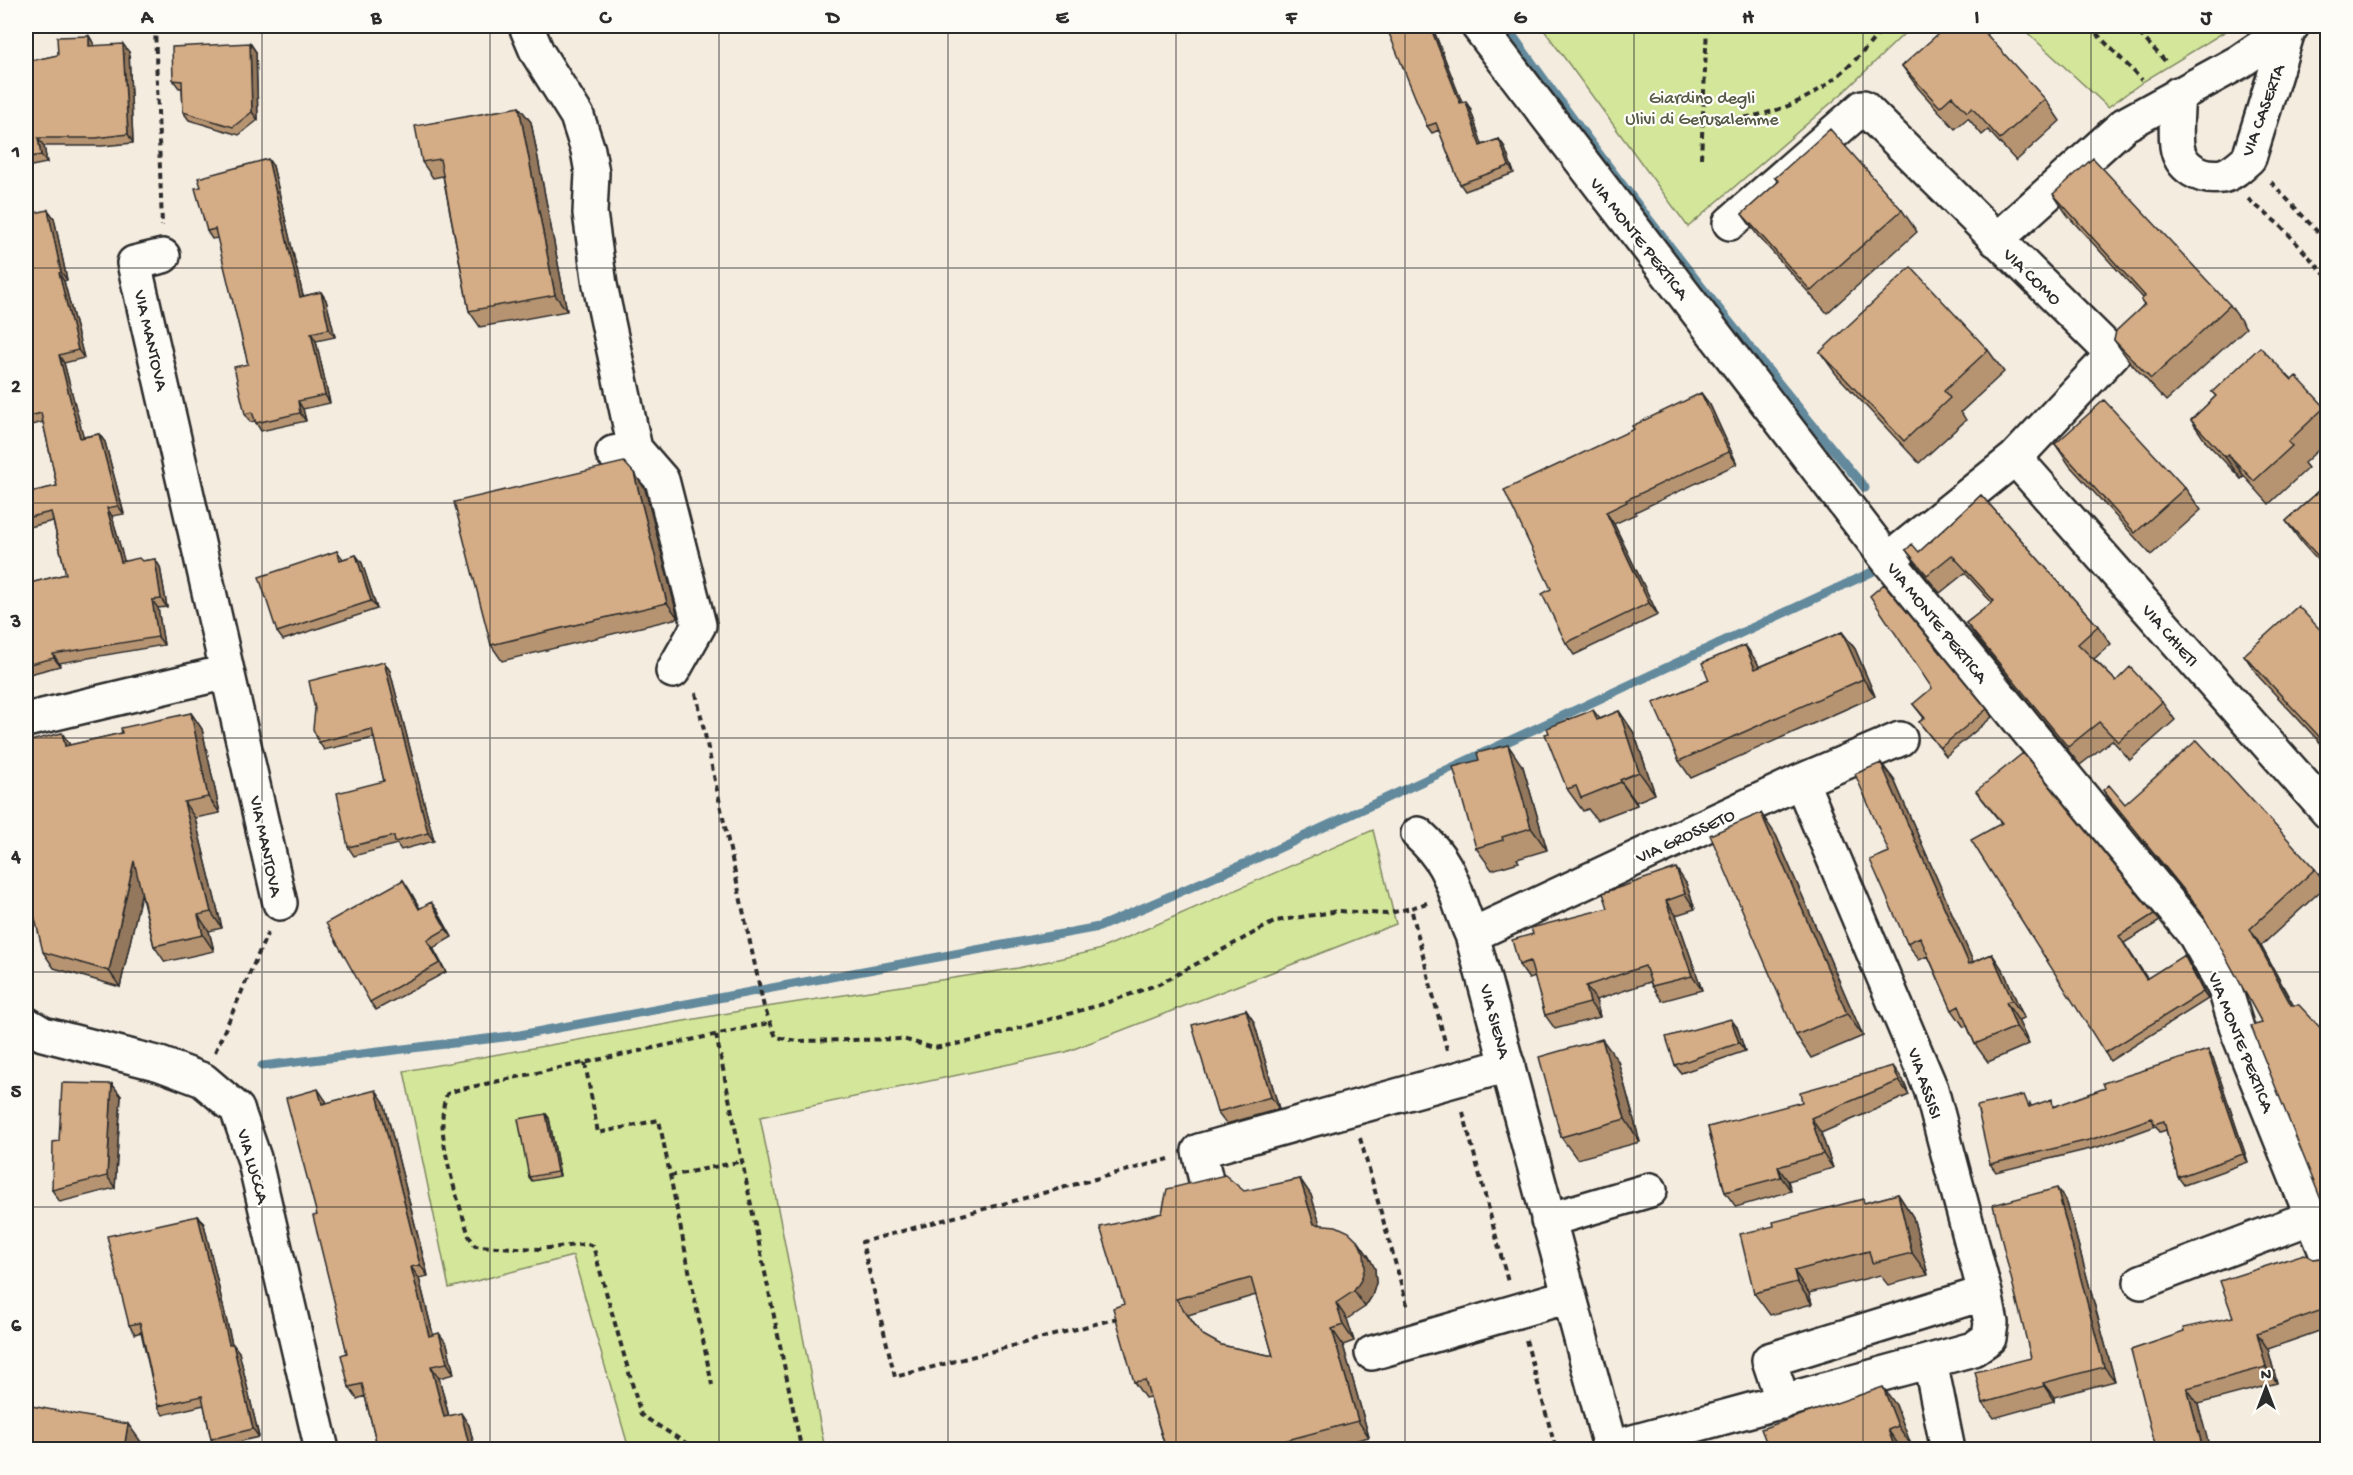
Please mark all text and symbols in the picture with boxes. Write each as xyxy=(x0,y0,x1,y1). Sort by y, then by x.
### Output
text: A xyxy=(140,8,155,31)
text: B xyxy=(370,8,382,31)
text: C xyxy=(599,8,613,31)
text: D xyxy=(824,8,840,31)
text: E xyxy=(1056,8,1070,31)
text: F xyxy=(1285,8,1298,31)
text: G xyxy=(1514,8,1528,31)
text: H xyxy=(1742,8,1754,31)
text: I xyxy=(1975,8,1980,31)
text: J xyxy=(2200,8,2213,31)
street label: VIA CASERTA xyxy=(2238,61,2291,161)
park label: Giardino degli Ulivi di Gerusalemme xyxy=(1625,89,1779,131)
text: 1 xyxy=(11,142,20,165)
street label: VIA MONTE PERTICA xyxy=(1583,174,1693,306)
street label: VIA COMO xyxy=(1997,244,2065,311)
street label: VIA MANTOVA xyxy=(128,287,172,394)
text: 2 xyxy=(11,377,21,400)
street label: VIA MONTE PERTICA xyxy=(1880,558,1992,689)
street label: VIA CHIETI xyxy=(2136,600,2202,672)
text: 3 xyxy=(10,612,21,635)
street label: VIA MANTOVA xyxy=(243,793,286,900)
street label: VIA GROSSETO xyxy=(1632,805,1739,870)
text: 4 xyxy=(10,847,21,870)
street label: VIA MONTE PERTICA xyxy=(2202,969,2278,1117)
street label: VIA SIENA xyxy=(1473,982,1514,1062)
street label: VIA ASSISI xyxy=(1901,1045,1946,1122)
text: 5 xyxy=(11,1082,22,1105)
street label: VIA LUCCA xyxy=(231,1126,273,1208)
text: 6 xyxy=(11,1316,22,1339)
north arrow xyxy=(2236,1358,2296,1418)
text: N xyxy=(2261,1367,2272,1386)

